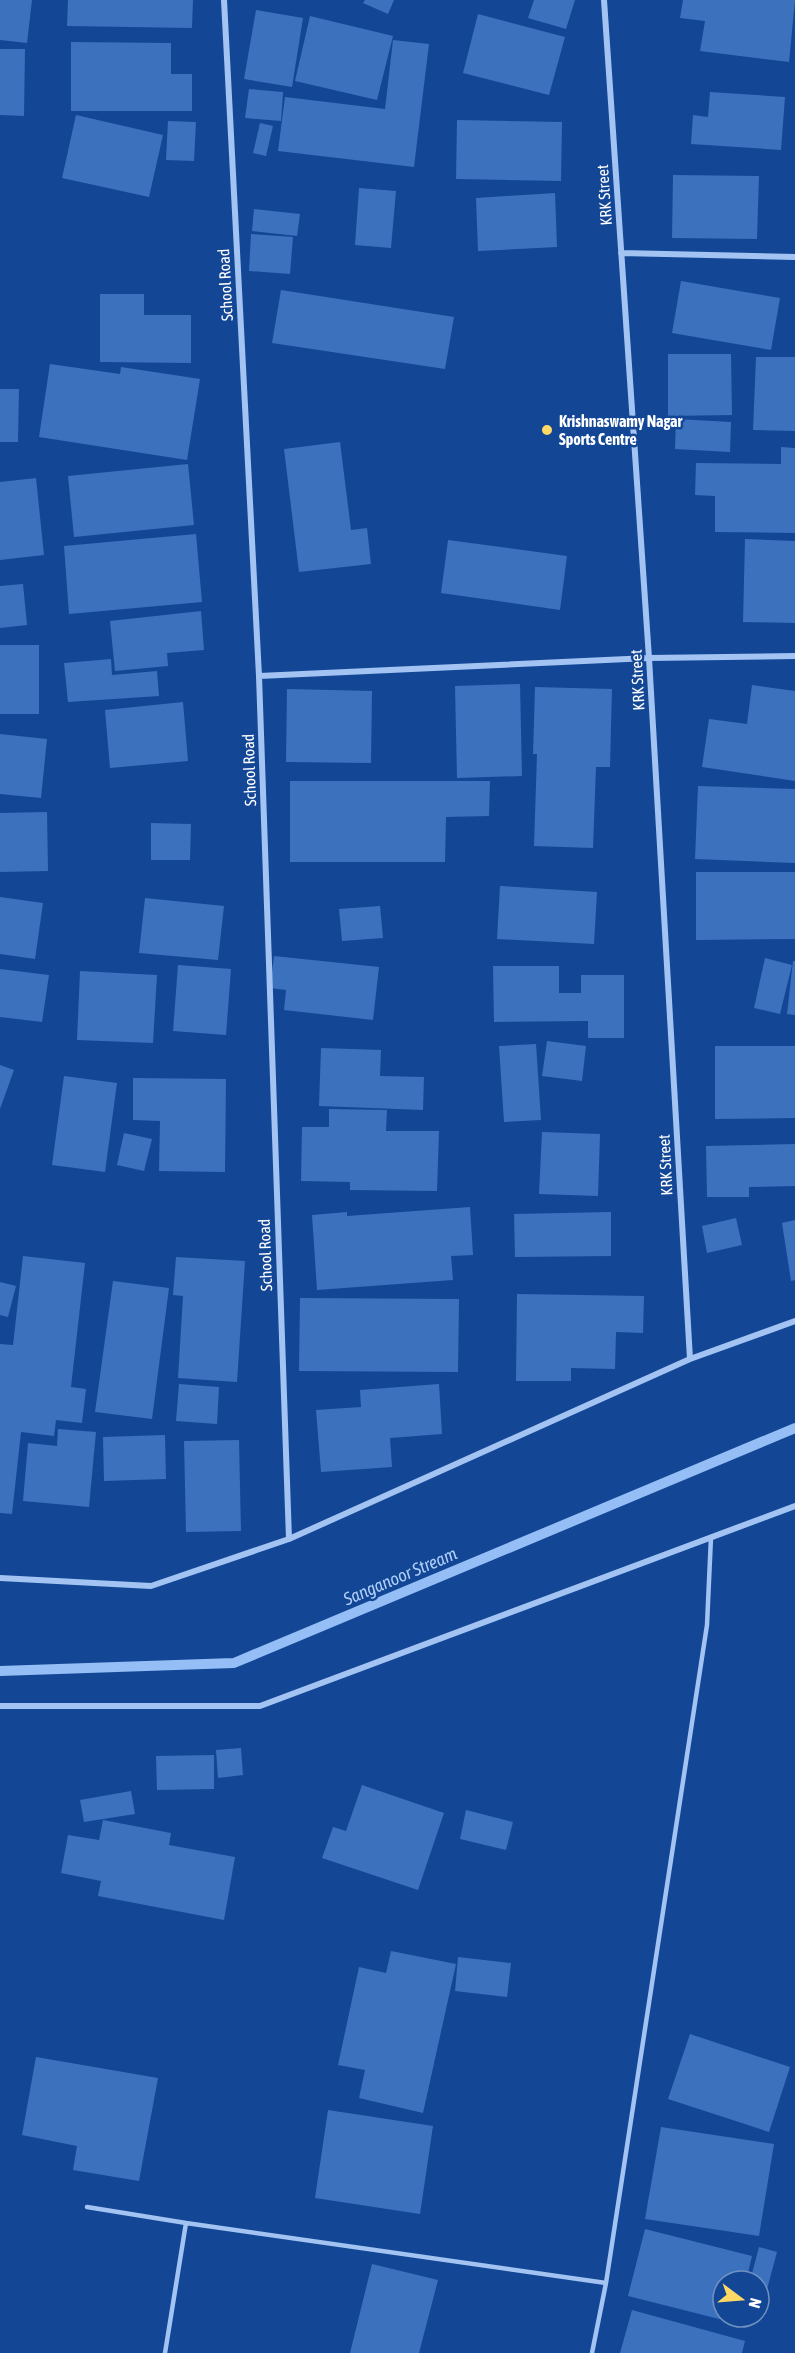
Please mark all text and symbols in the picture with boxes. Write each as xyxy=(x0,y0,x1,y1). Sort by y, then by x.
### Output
street label: KRK Street xyxy=(593,164,615,226)
street label: School Road xyxy=(214,248,236,322)
place label: Krishnaswamy Nagar Sports Centre xyxy=(559,412,683,448)
marker: Krishnaswamy Nagar Sports Centre xyxy=(540,423,554,437)
street label: KRK Street xyxy=(626,649,648,711)
street label: School Road xyxy=(239,733,259,807)
street label: KRK Street xyxy=(654,1134,676,1196)
street label: School Road xyxy=(255,1218,275,1292)
water label: Sanganoor Stream xyxy=(339,1543,460,1610)
north arrow xyxy=(711,2269,771,2329)
text: N xyxy=(745,2296,765,2310)

